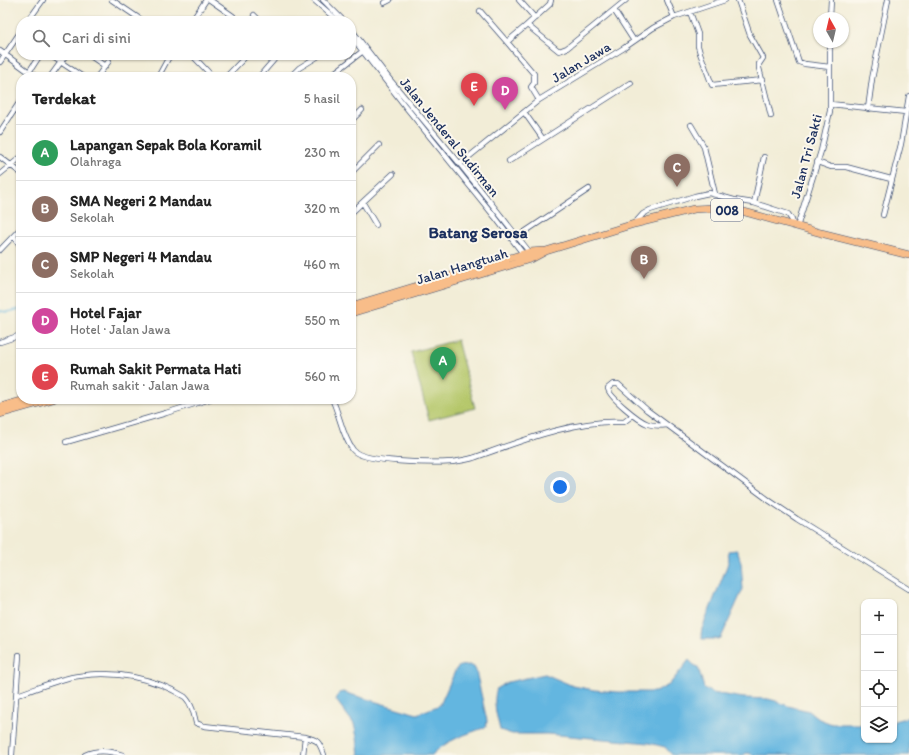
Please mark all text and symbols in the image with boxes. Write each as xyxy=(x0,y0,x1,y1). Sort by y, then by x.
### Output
north arrow xyxy=(813,12,849,48)
search box xyxy=(16,16,356,60)
icon: search xyxy=(30,27,52,49)
text: Cari di sini xyxy=(62,29,131,47)
street label: Jalan Jawa xyxy=(549,38,614,87)
pin: E xyxy=(461,73,487,106)
street label: Jalan Jenderal Sudirman xyxy=(396,74,503,201)
pin: D xyxy=(492,77,518,110)
text: Terdekat xyxy=(32,88,96,108)
text: 5 hasil xyxy=(304,91,340,106)
street label: Jalan Tri Sakti xyxy=(787,112,826,200)
text: Lapangan Sepak Bola Koramil xyxy=(70,136,261,154)
text: A xyxy=(41,145,49,160)
text: 230 m xyxy=(304,145,340,160)
text: Olahraga xyxy=(70,154,122,169)
pin: C xyxy=(664,154,690,187)
text: SMA Negeri 2 Mandau xyxy=(70,192,212,210)
road number: 008 xyxy=(711,199,743,221)
text: B xyxy=(41,201,49,216)
text: 320 m xyxy=(304,201,340,216)
text: Sekolah xyxy=(70,210,114,225)
district label: Batang Serosa xyxy=(428,223,528,243)
street label: Jalan Hangtuah xyxy=(414,244,510,288)
pin: B xyxy=(631,246,657,279)
text: SMP Negeri 4 Mandau xyxy=(70,248,212,266)
text: C xyxy=(41,257,49,272)
text: 460 m xyxy=(303,257,340,272)
text: Sekolah xyxy=(70,266,114,281)
text: Hotel Fajar xyxy=(70,304,141,322)
text: D xyxy=(41,313,49,328)
text: 550 m xyxy=(304,313,340,328)
text: Hotel · Jalan Jawa xyxy=(70,322,170,337)
pin: A xyxy=(430,347,456,380)
text: Rumah Sakit Permata Hati xyxy=(70,360,241,378)
text: E xyxy=(41,369,49,384)
text: 560 m xyxy=(304,369,340,384)
text: Rumah sakit · Jalan Jawa xyxy=(70,378,210,393)
your location xyxy=(550,477,570,497)
map controls xyxy=(861,599,897,743)
button: + xyxy=(861,599,897,635)
button: − xyxy=(861,635,897,671)
button: locate xyxy=(861,671,897,707)
button: layers xyxy=(861,707,897,743)

